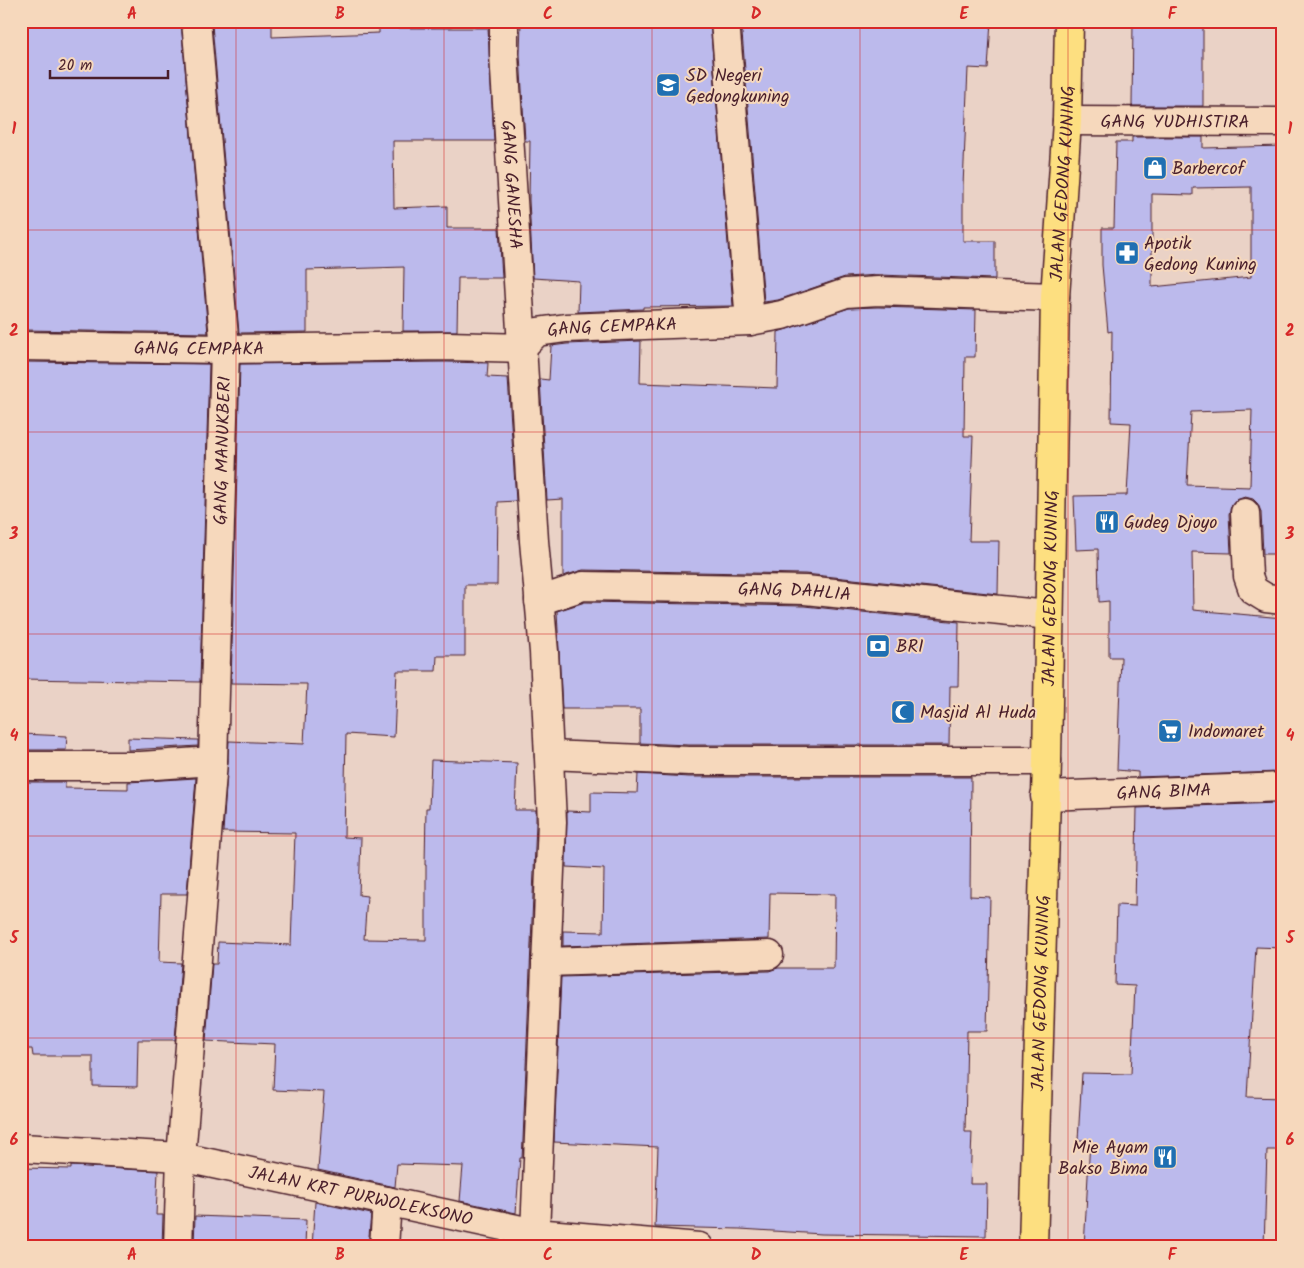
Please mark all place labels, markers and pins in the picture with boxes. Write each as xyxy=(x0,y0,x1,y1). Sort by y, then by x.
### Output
place label: SD Negeri Gedongkuning xyxy=(686,62,790,112)
school or university icon: SD Negeri Gedongkuning xyxy=(655,72,681,98)
shop icon: Barbercof xyxy=(1142,155,1168,181)
place label: Barbercof xyxy=(1172,155,1247,184)
place label: Apotik Gedong Kuning xyxy=(1144,230,1257,280)
pharmacy icon: Apotik Gedong Kuning xyxy=(1114,240,1140,266)
restaurant icon: Gudeg Djoyo xyxy=(1094,509,1120,535)
place label: Gudeg Djoyo xyxy=(1124,509,1217,538)
bank icon: BRI xyxy=(865,633,891,659)
place label: BRI xyxy=(896,633,924,662)
mosque icon: Masjid Al Huda xyxy=(890,699,916,725)
place label: Masjid Al Huda xyxy=(920,699,1036,728)
supermarket icon: Indomaret xyxy=(1157,718,1183,744)
place label: Indomaret xyxy=(1188,718,1265,747)
place label: Mie Ayam Bakso Bima xyxy=(1058,1134,1148,1184)
restaurant icon: Mie Ayam Bakso Bima xyxy=(1152,1144,1178,1170)

